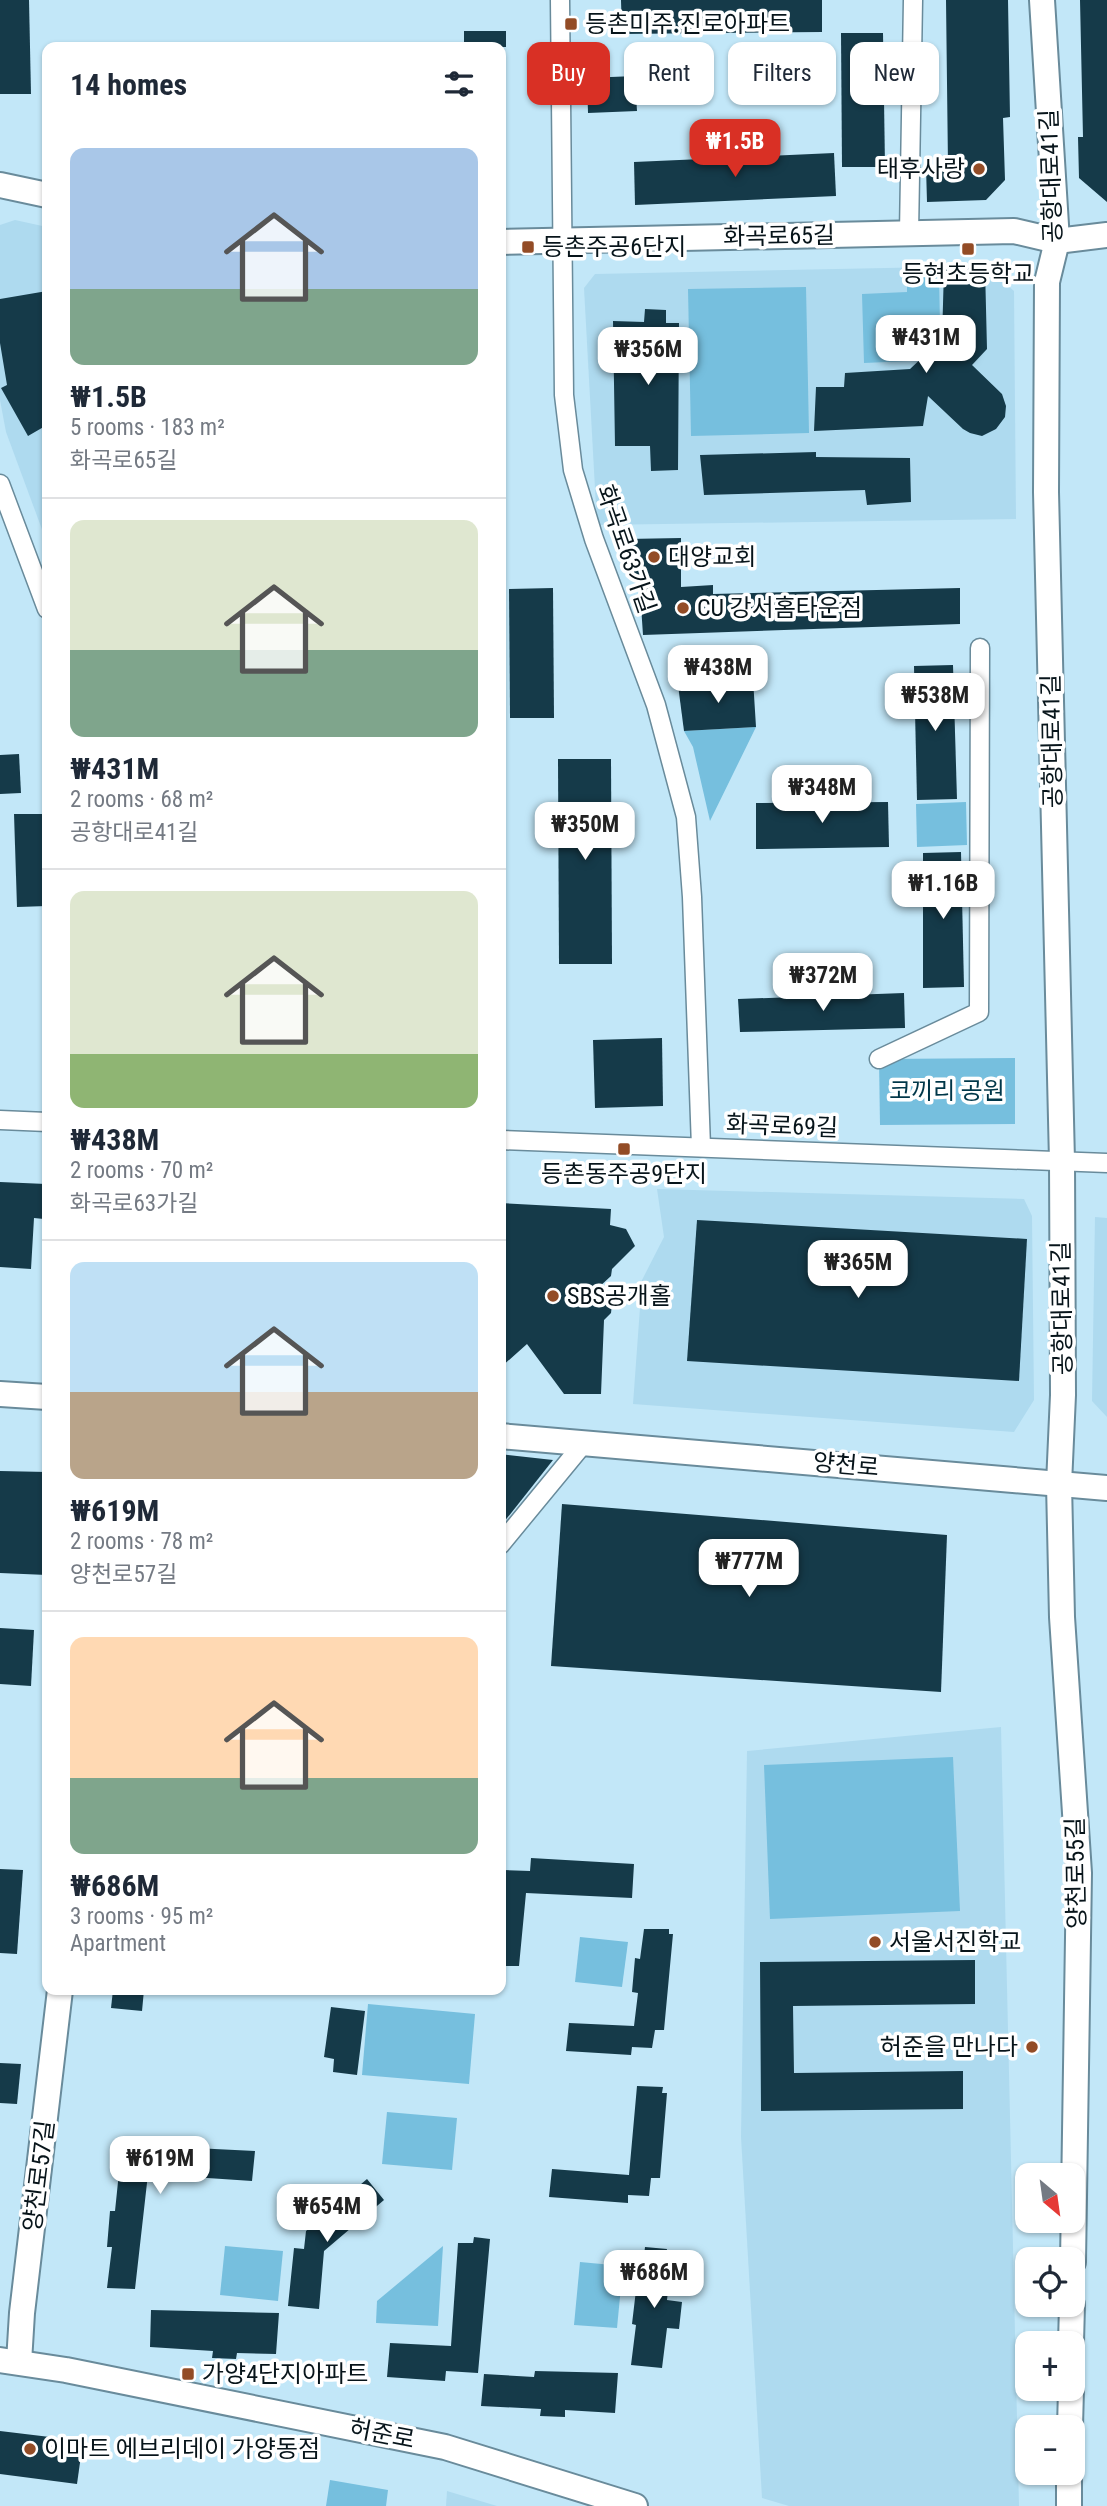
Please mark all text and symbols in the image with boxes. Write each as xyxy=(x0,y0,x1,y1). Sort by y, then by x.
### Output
place label: 등촌미주.진로아파트 xyxy=(585,10,790,38)
marker: 등촌미주.진로아파트 xyxy=(563,16,579,32)
chip: Buy xyxy=(527,42,610,105)
chip: Rent xyxy=(624,42,714,105)
chip: Filters xyxy=(728,42,836,105)
chip: New xyxy=(850,42,939,105)
icon: filters xyxy=(440,65,478,103)
text: 14 homes xyxy=(70,67,187,102)
street label: 공항대로41길 xyxy=(1035,108,1067,244)
pin: ₩1.5B xyxy=(686,120,784,179)
text: ₩1.5B xyxy=(706,128,765,155)
place label: 태후사랑 xyxy=(877,155,965,183)
marker: 태후사랑 xyxy=(971,161,987,177)
icon: home xyxy=(211,194,337,320)
street label: 화곡로65길 xyxy=(723,221,835,251)
place label: 등촌주공6단지 xyxy=(542,233,686,261)
marker: 등촌주공6단지 xyxy=(520,239,536,255)
marker: 등현초등학교 xyxy=(960,241,976,257)
place label: 등현초등학교 xyxy=(902,260,1034,288)
pin: ₩431M xyxy=(877,316,975,375)
text: ₩431M xyxy=(892,324,960,351)
pin: ₩356M xyxy=(599,328,697,387)
text: ₩356M xyxy=(614,336,682,363)
text: ₩1.5B xyxy=(70,379,147,414)
text: 5 rooms · 183 m² xyxy=(70,414,225,441)
text: 화곡로65길 xyxy=(70,447,177,474)
street label: 화곡로63가길 xyxy=(591,481,661,617)
place label: 대양교회 xyxy=(668,543,756,571)
marker: 대양교회 xyxy=(646,549,662,565)
icon: home xyxy=(211,566,337,692)
place label: CU 강서홈타운점 xyxy=(697,594,862,622)
marker: CU 강서홈타운점 xyxy=(675,600,691,616)
pin: ₩438M xyxy=(669,646,767,705)
text: ₩438M xyxy=(684,654,752,681)
pin: ₩538M xyxy=(886,674,984,733)
street label: 공항대로41길 xyxy=(1037,674,1067,808)
text: ₩538M xyxy=(901,682,969,709)
text: ₩431M xyxy=(70,751,159,786)
pin: ₩348M xyxy=(773,766,871,825)
text: ₩348M xyxy=(788,774,856,801)
text: 2 rooms · 68 m² xyxy=(70,786,213,813)
pin: ₩350M xyxy=(536,802,634,862)
text: ₩350M xyxy=(551,811,619,838)
text: 공항대로41길 xyxy=(70,819,199,846)
pin: ₩1.16B xyxy=(886,862,1000,921)
text: ₩1.16B xyxy=(908,870,978,897)
icon: home xyxy=(211,937,337,1063)
pin: ₩372M xyxy=(774,954,872,1013)
text: ₩372M xyxy=(789,962,857,989)
park label: 코끼리 공원 xyxy=(889,1077,1005,1105)
street label: 화곡로69길 xyxy=(726,1110,838,1142)
text: ₩438M xyxy=(70,1122,159,1157)
marker: 등촌동주공9단지 xyxy=(616,1141,632,1157)
text: 2 rooms · 70 m² xyxy=(70,1157,213,1184)
place label: 등촌동주공9단지 xyxy=(541,1160,707,1188)
text: 화곡로63가길 xyxy=(70,1190,199,1217)
pin: ₩365M xyxy=(809,1240,907,1300)
street label: 공항대로41길 xyxy=(1047,1241,1077,1375)
text: ₩365M xyxy=(824,1249,892,1276)
place label: SBS공개홀 xyxy=(567,1282,671,1310)
marker: SBS공개홀 xyxy=(545,1288,561,1304)
icon: home xyxy=(211,1308,337,1434)
street label: 양천로 xyxy=(812,1448,880,1482)
text: ₩619M xyxy=(70,1493,159,1528)
text: 2 rooms · 78 m² xyxy=(70,1528,213,1555)
pin: ₩777M xyxy=(700,1540,798,1599)
text: ₩777M xyxy=(715,1548,783,1575)
text: 양천로57길 xyxy=(70,1561,177,1588)
icon: home xyxy=(211,1682,337,1808)
street label: 양천로55길 xyxy=(1061,1817,1091,1929)
text: ₩686M xyxy=(70,1868,159,1903)
text: 3 rooms · 95 m² xyxy=(70,1903,213,1930)
place label: 서울서진학교 xyxy=(889,1928,1021,1956)
text: Apartment xyxy=(70,1930,166,1957)
marker: 서울서진학교 xyxy=(867,1934,883,1950)
place label: 허준을 만나다 xyxy=(880,2033,1018,2061)
marker: 허준을 만나다 xyxy=(1024,2039,1040,2055)
street label: 양천로57길 xyxy=(18,2119,60,2233)
pin: ₩619M xyxy=(111,2136,209,2196)
text: ₩619M xyxy=(126,2145,194,2172)
north arrow xyxy=(1015,2163,1085,2233)
map controls xyxy=(1015,2163,1085,2485)
pin: ₩654M xyxy=(278,2184,376,2244)
text: ₩654M xyxy=(293,2193,361,2220)
button: locate xyxy=(1015,2247,1085,2317)
pin: ₩686M xyxy=(605,2250,703,2310)
text: ₩686M xyxy=(620,2259,688,2286)
button: + xyxy=(1015,2331,1085,2401)
place label: 가양4단지아파트 xyxy=(202,2360,368,2388)
marker: 가양4단지아파트 xyxy=(180,2366,196,2382)
street label: 허준로 xyxy=(347,2414,417,2454)
button: − xyxy=(1015,2415,1085,2485)
place label: 이마트 에브리데이 가양동점 xyxy=(44,2435,320,2463)
marker: 이마트 에브리데이 가양동점 xyxy=(22,2441,38,2457)

